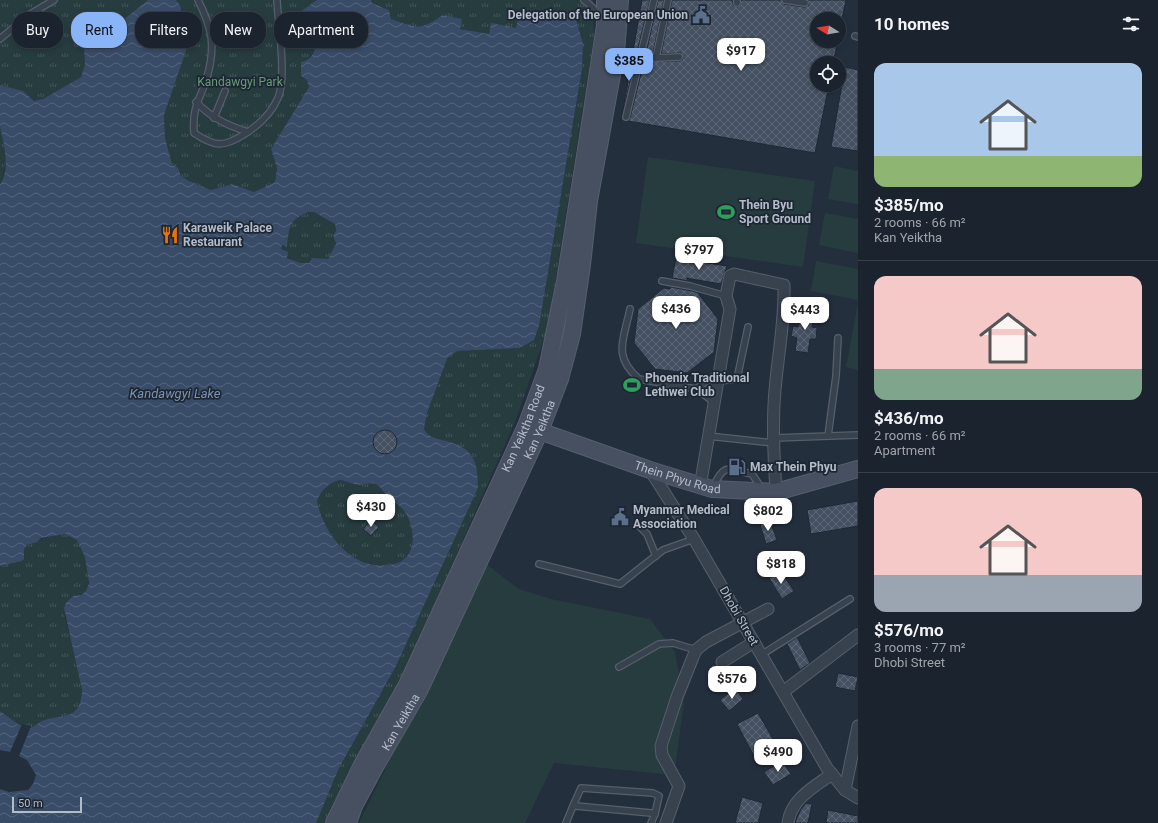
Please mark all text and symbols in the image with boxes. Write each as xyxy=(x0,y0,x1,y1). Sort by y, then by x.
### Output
public building icon: Delegation of the European Union xyxy=(691,5,711,25)
place label: Delegation of the European Union xyxy=(508,8,688,22)
chip: Buy xyxy=(12,12,63,48)
chip: Rent xyxy=(71,12,127,48)
chip: Filters xyxy=(135,12,202,48)
chip: New xyxy=(210,12,266,48)
chip: Apartment xyxy=(274,12,368,48)
north arrow xyxy=(810,12,846,48)
map controls xyxy=(810,12,846,92)
icon: filters xyxy=(1120,13,1142,35)
text: 10 homes xyxy=(874,14,950,34)
pin: $917 xyxy=(717,38,765,72)
text: $917 xyxy=(726,43,756,58)
pin: $385 xyxy=(605,48,653,82)
text: $385 xyxy=(614,53,644,68)
button: locate xyxy=(810,56,846,92)
park label: Kandawgyi Park xyxy=(197,75,284,89)
icon: home xyxy=(972,89,1044,161)
text: $385/mo xyxy=(874,195,944,215)
place label: Thein Byu Sport Ground xyxy=(739,198,811,226)
sports icon: Thein Byu Sport Ground xyxy=(716,202,736,222)
text: 2 rooms · 66 m² xyxy=(874,215,966,230)
place label: Karaweik Palace Restaurant xyxy=(183,221,272,249)
restaurant icon: Karaweik Palace Restaurant xyxy=(160,225,180,245)
text: Kan Yeiktha xyxy=(874,230,942,245)
pin: $797 xyxy=(675,237,723,271)
text: $797 xyxy=(684,242,714,257)
pin: $436 xyxy=(652,296,700,330)
pin: $443 xyxy=(781,297,829,331)
text: $436 xyxy=(661,301,691,316)
text: $443 xyxy=(790,302,820,317)
icon: home xyxy=(972,302,1044,374)
place label: Phoenix Traditional Lethwei Club xyxy=(645,371,749,399)
sports icon: Phoenix Traditional Lethwei Club xyxy=(622,375,642,395)
street label: Kan Yeiktha Road xyxy=(499,382,547,474)
water label: Kandawgyi Lake xyxy=(129,386,221,401)
street label: Kan Yeiktha xyxy=(521,397,559,461)
text: $436/mo xyxy=(874,408,944,428)
text: 2 rooms · 66 m² xyxy=(874,428,966,443)
text: Apartment xyxy=(874,443,936,458)
fuel station icon: Max Thein Phyu xyxy=(727,457,747,477)
street label: Thein Phyu Road xyxy=(633,458,721,496)
place label: Max Thein Phyu xyxy=(750,460,837,474)
pin: $430 xyxy=(347,494,395,528)
pin: $802 xyxy=(744,498,792,532)
text: $430 xyxy=(356,499,386,514)
place label: Myanmar Medical Association xyxy=(633,503,730,531)
text: $802 xyxy=(753,503,783,518)
public building icon: Myanmar Medical Association xyxy=(610,507,630,527)
icon: home xyxy=(972,514,1044,586)
pin: $818 xyxy=(757,551,805,585)
text: $818 xyxy=(766,556,796,571)
street label: Dhobi Street xyxy=(717,584,762,648)
text: $576/mo xyxy=(874,620,944,640)
text: 3 rooms · 77 m² xyxy=(874,640,966,655)
text: Dhobi Street xyxy=(874,655,945,670)
pin: $576 xyxy=(708,666,756,700)
text: $576 xyxy=(717,671,747,686)
street label: Kan Yeiktha xyxy=(379,691,423,753)
pin: $490 xyxy=(754,739,802,773)
text: $490 xyxy=(763,744,793,759)
scale bar xyxy=(12,795,82,814)
text: 50 m xyxy=(18,797,43,810)

